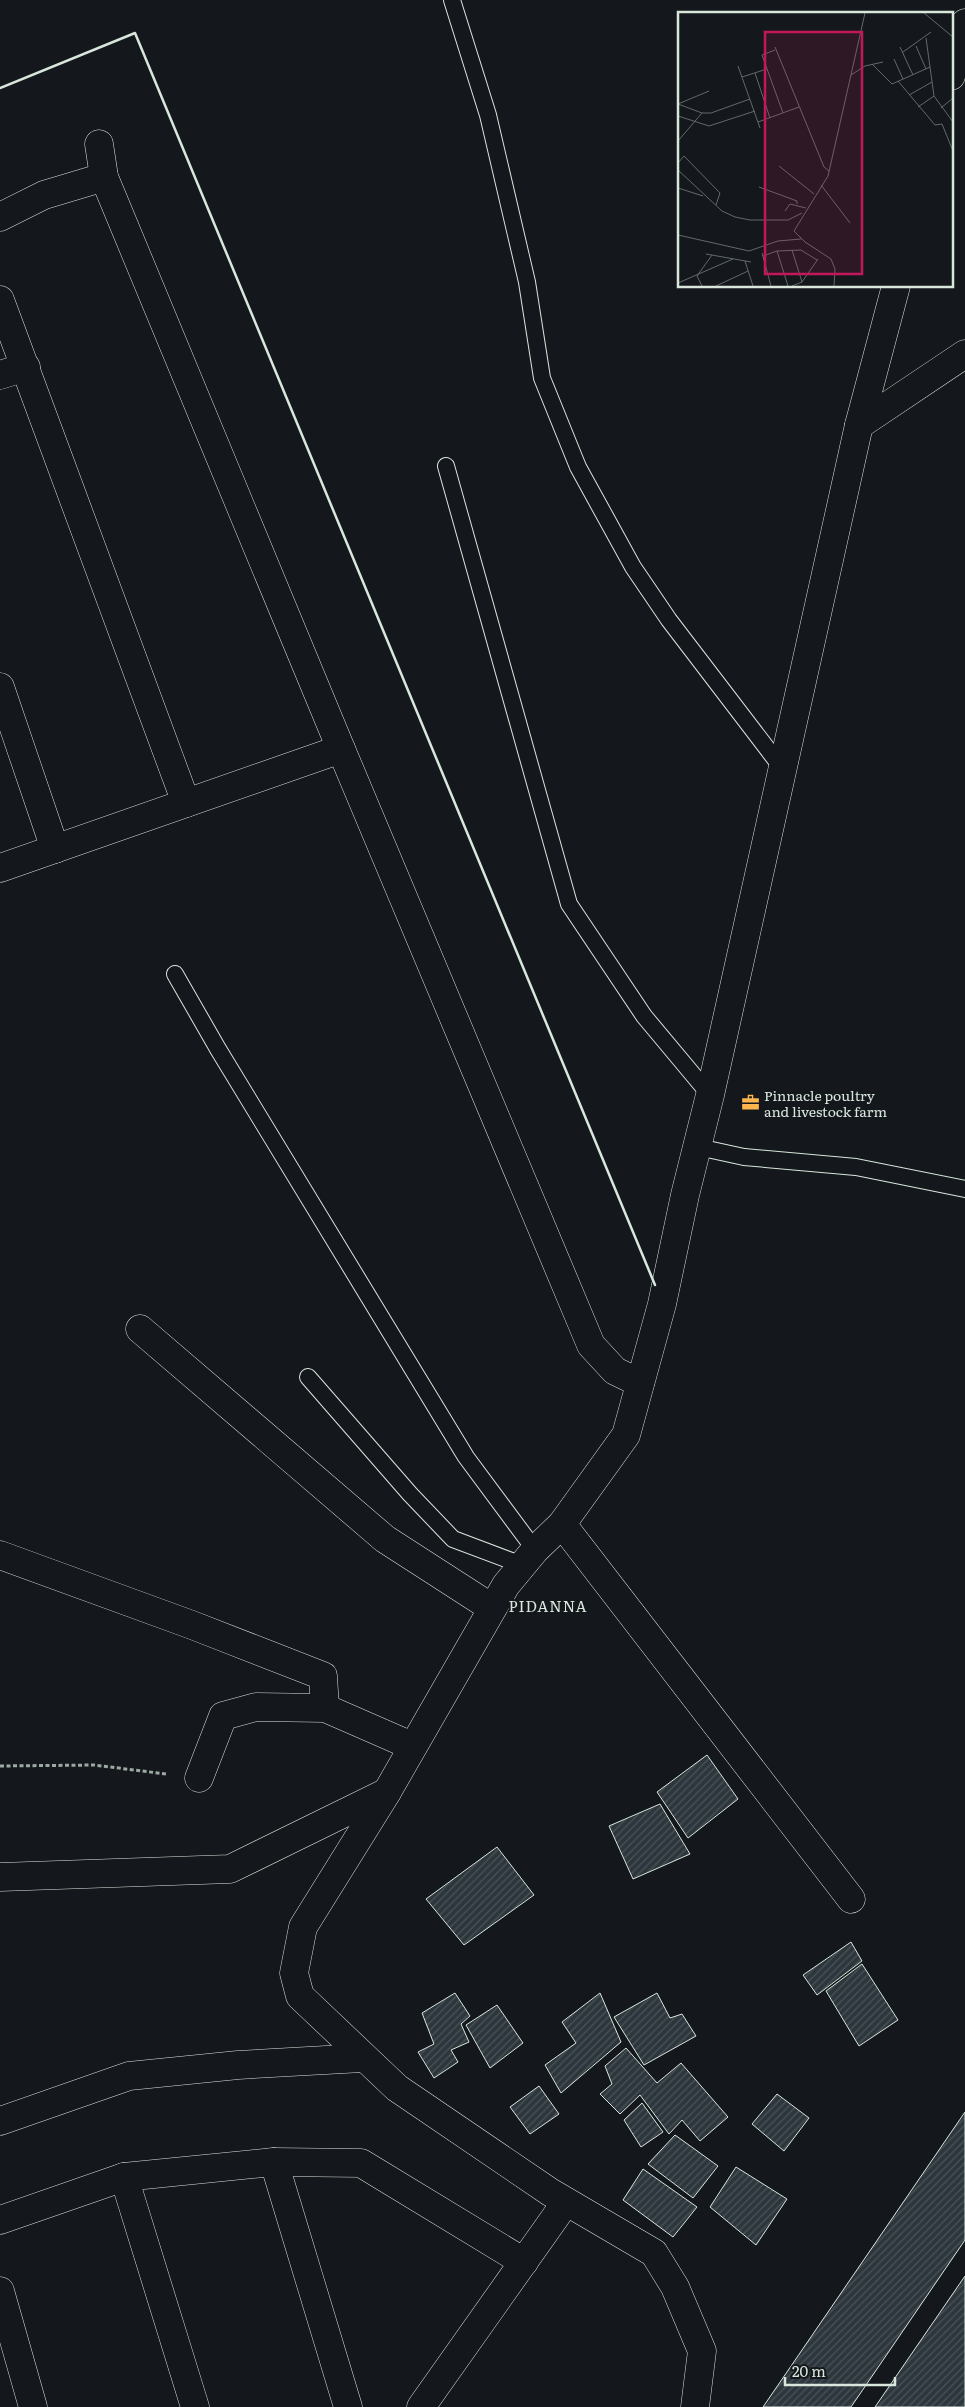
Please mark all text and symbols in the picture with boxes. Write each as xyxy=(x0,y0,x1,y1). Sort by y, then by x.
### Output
inset map xyxy=(678,12,952,288)
place label: Pinnacle poultry and livestock farm xyxy=(764,1085,887,1121)
office icon: Pinnacle poultry and livestock farm xyxy=(740,1093,760,1113)
district label: PIDANNA xyxy=(508,1594,588,1617)
scale bar xyxy=(785,2354,895,2386)
text: 20 m xyxy=(792,2359,826,2382)

